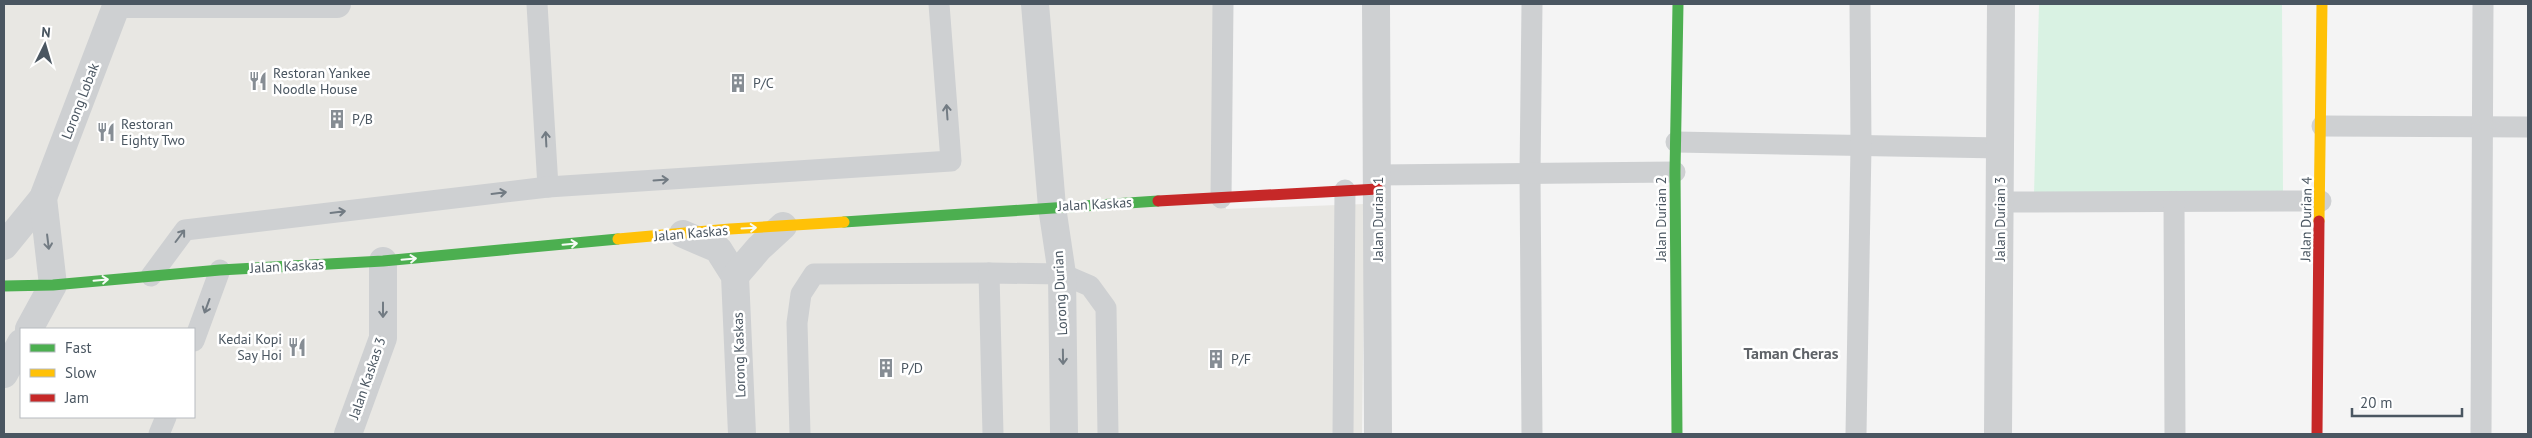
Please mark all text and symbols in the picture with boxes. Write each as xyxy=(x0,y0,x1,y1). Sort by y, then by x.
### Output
north arrow xyxy=(20,20,70,70)
text: N xyxy=(41,23,52,41)
street label: Lorong Lobak xyxy=(57,60,103,142)
place label: Restoran Yankee Noodle House xyxy=(273,64,370,98)
restaurant icon: Restoran Yankee Noodle House xyxy=(247,70,269,92)
building icon: P/C xyxy=(727,72,749,94)
place label: P/C xyxy=(753,74,774,92)
one-way arrow xyxy=(942,104,952,120)
building icon: P/B xyxy=(326,108,348,130)
place label: P/B xyxy=(352,110,373,128)
place label: Restoran Eighty Two xyxy=(121,115,185,149)
restaurant icon: Restoran Eighty Two xyxy=(95,121,117,143)
one-way arrow xyxy=(541,131,550,147)
one-way arrow xyxy=(653,176,669,185)
street label: Jalan Durian 4 xyxy=(2296,176,2316,262)
street label: Jalan Durian 1 xyxy=(1369,177,1387,262)
street label: Jalan Durian 2 xyxy=(1652,177,1670,262)
street label: Jalan Durian 3 xyxy=(1991,177,2009,262)
one-way arrow xyxy=(491,188,507,198)
street label: Jalan Kaskas xyxy=(1057,193,1133,215)
one-way arrow xyxy=(330,207,346,217)
street label: Jalan Kaskas xyxy=(652,221,729,245)
one-way arrow xyxy=(741,224,757,233)
one-way arrow xyxy=(174,230,185,243)
one-way arrow xyxy=(43,233,53,249)
one-way arrow xyxy=(562,239,578,249)
street label: Lorong Durian xyxy=(1049,250,1071,336)
one-way arrow xyxy=(400,254,416,263)
street label: Jalan Kaskas xyxy=(249,255,325,277)
one-way arrow xyxy=(93,276,109,285)
one-way arrow xyxy=(202,298,211,313)
one-way arrow xyxy=(378,301,388,317)
street label: Lorong Kaskas xyxy=(729,312,749,398)
legend xyxy=(20,328,195,418)
place label: Kedai Kopi Say Hoi xyxy=(218,330,282,364)
street label: Jalan Kaskas 3 xyxy=(344,335,389,422)
restaurant icon: Kedai Kopi Say Hoi xyxy=(286,336,308,358)
text: Fast xyxy=(65,338,92,357)
district label: Taman Cheras xyxy=(1744,343,1839,363)
building icon: P/F xyxy=(1205,348,1227,370)
one-way arrow xyxy=(1058,349,1068,365)
place label: P/F xyxy=(1231,350,1251,368)
building icon: P/D xyxy=(875,357,897,379)
place label: P/D xyxy=(901,359,923,377)
text: Slow xyxy=(65,363,96,382)
scale bar xyxy=(2352,386,2462,418)
text: Jam xyxy=(64,388,89,407)
text: 20 m xyxy=(2360,393,2393,412)

